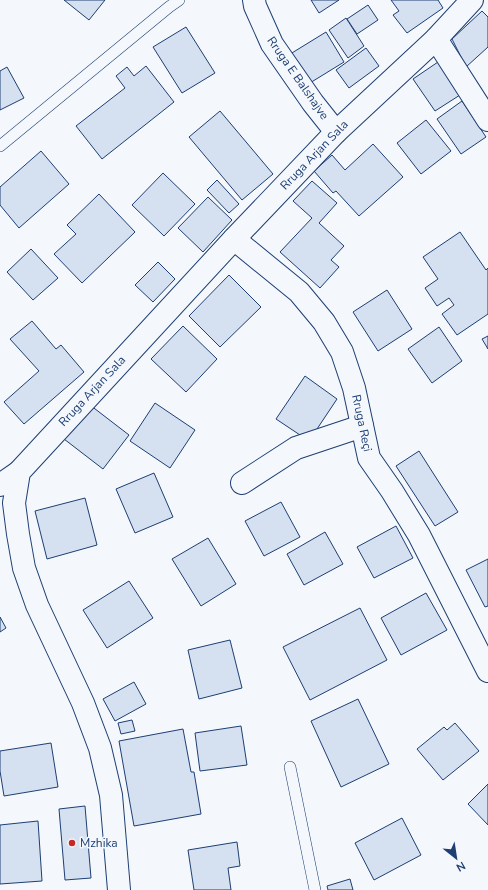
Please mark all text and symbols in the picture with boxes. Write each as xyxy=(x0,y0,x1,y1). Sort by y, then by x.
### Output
street label: Rruga E Balshajve xyxy=(263,33,333,123)
street label: Rruga Arjan Sala xyxy=(277,117,351,193)
street label: Rruga Arjan Sala xyxy=(55,352,129,430)
street label: Rruga Reçi xyxy=(348,393,376,453)
place label: Mzhika xyxy=(80,835,118,851)
marker: Mzhika xyxy=(67,838,77,848)
north arrow xyxy=(436,838,476,878)
text: N xyxy=(453,858,468,875)

